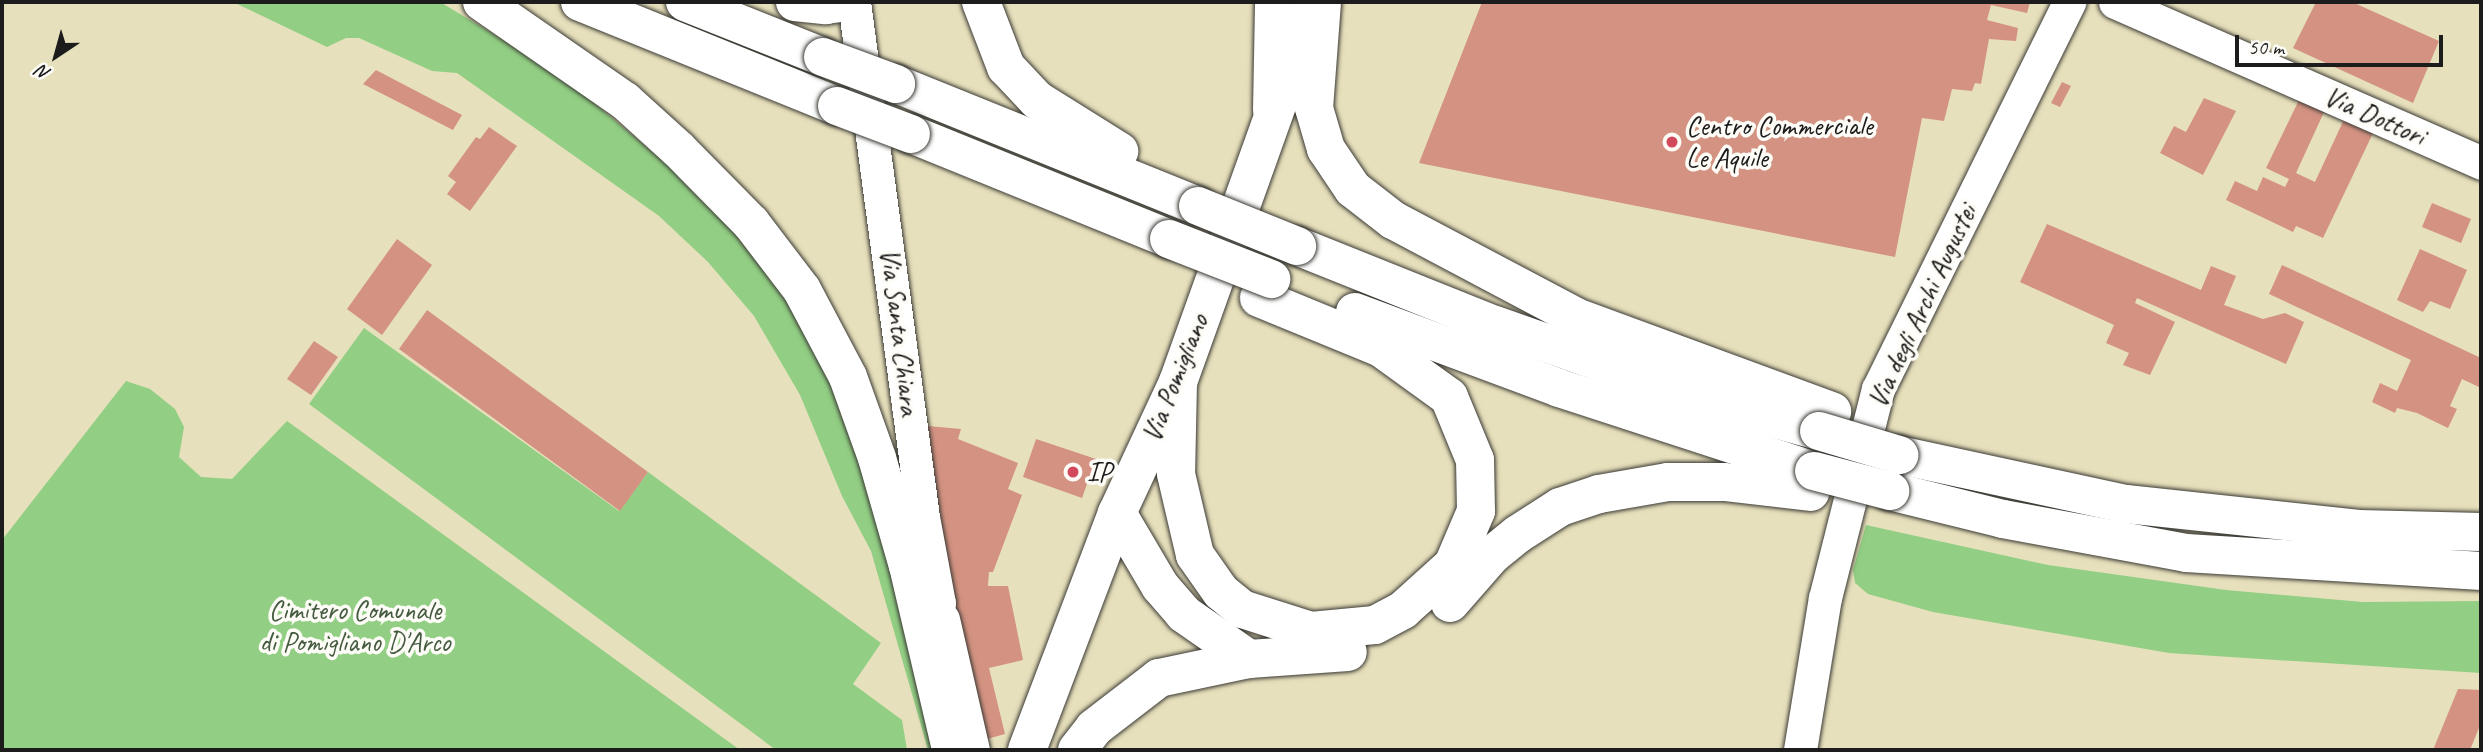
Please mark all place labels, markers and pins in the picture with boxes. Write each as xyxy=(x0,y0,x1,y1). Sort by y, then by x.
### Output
place label: Centro Commerciale Le Aquile xyxy=(1686,109,1873,175)
marker: Centro Commerciale Le Aquile xyxy=(1664,134,1680,150)
place label: IP xyxy=(1087,455,1111,489)
marker: IP xyxy=(1065,464,1081,480)

